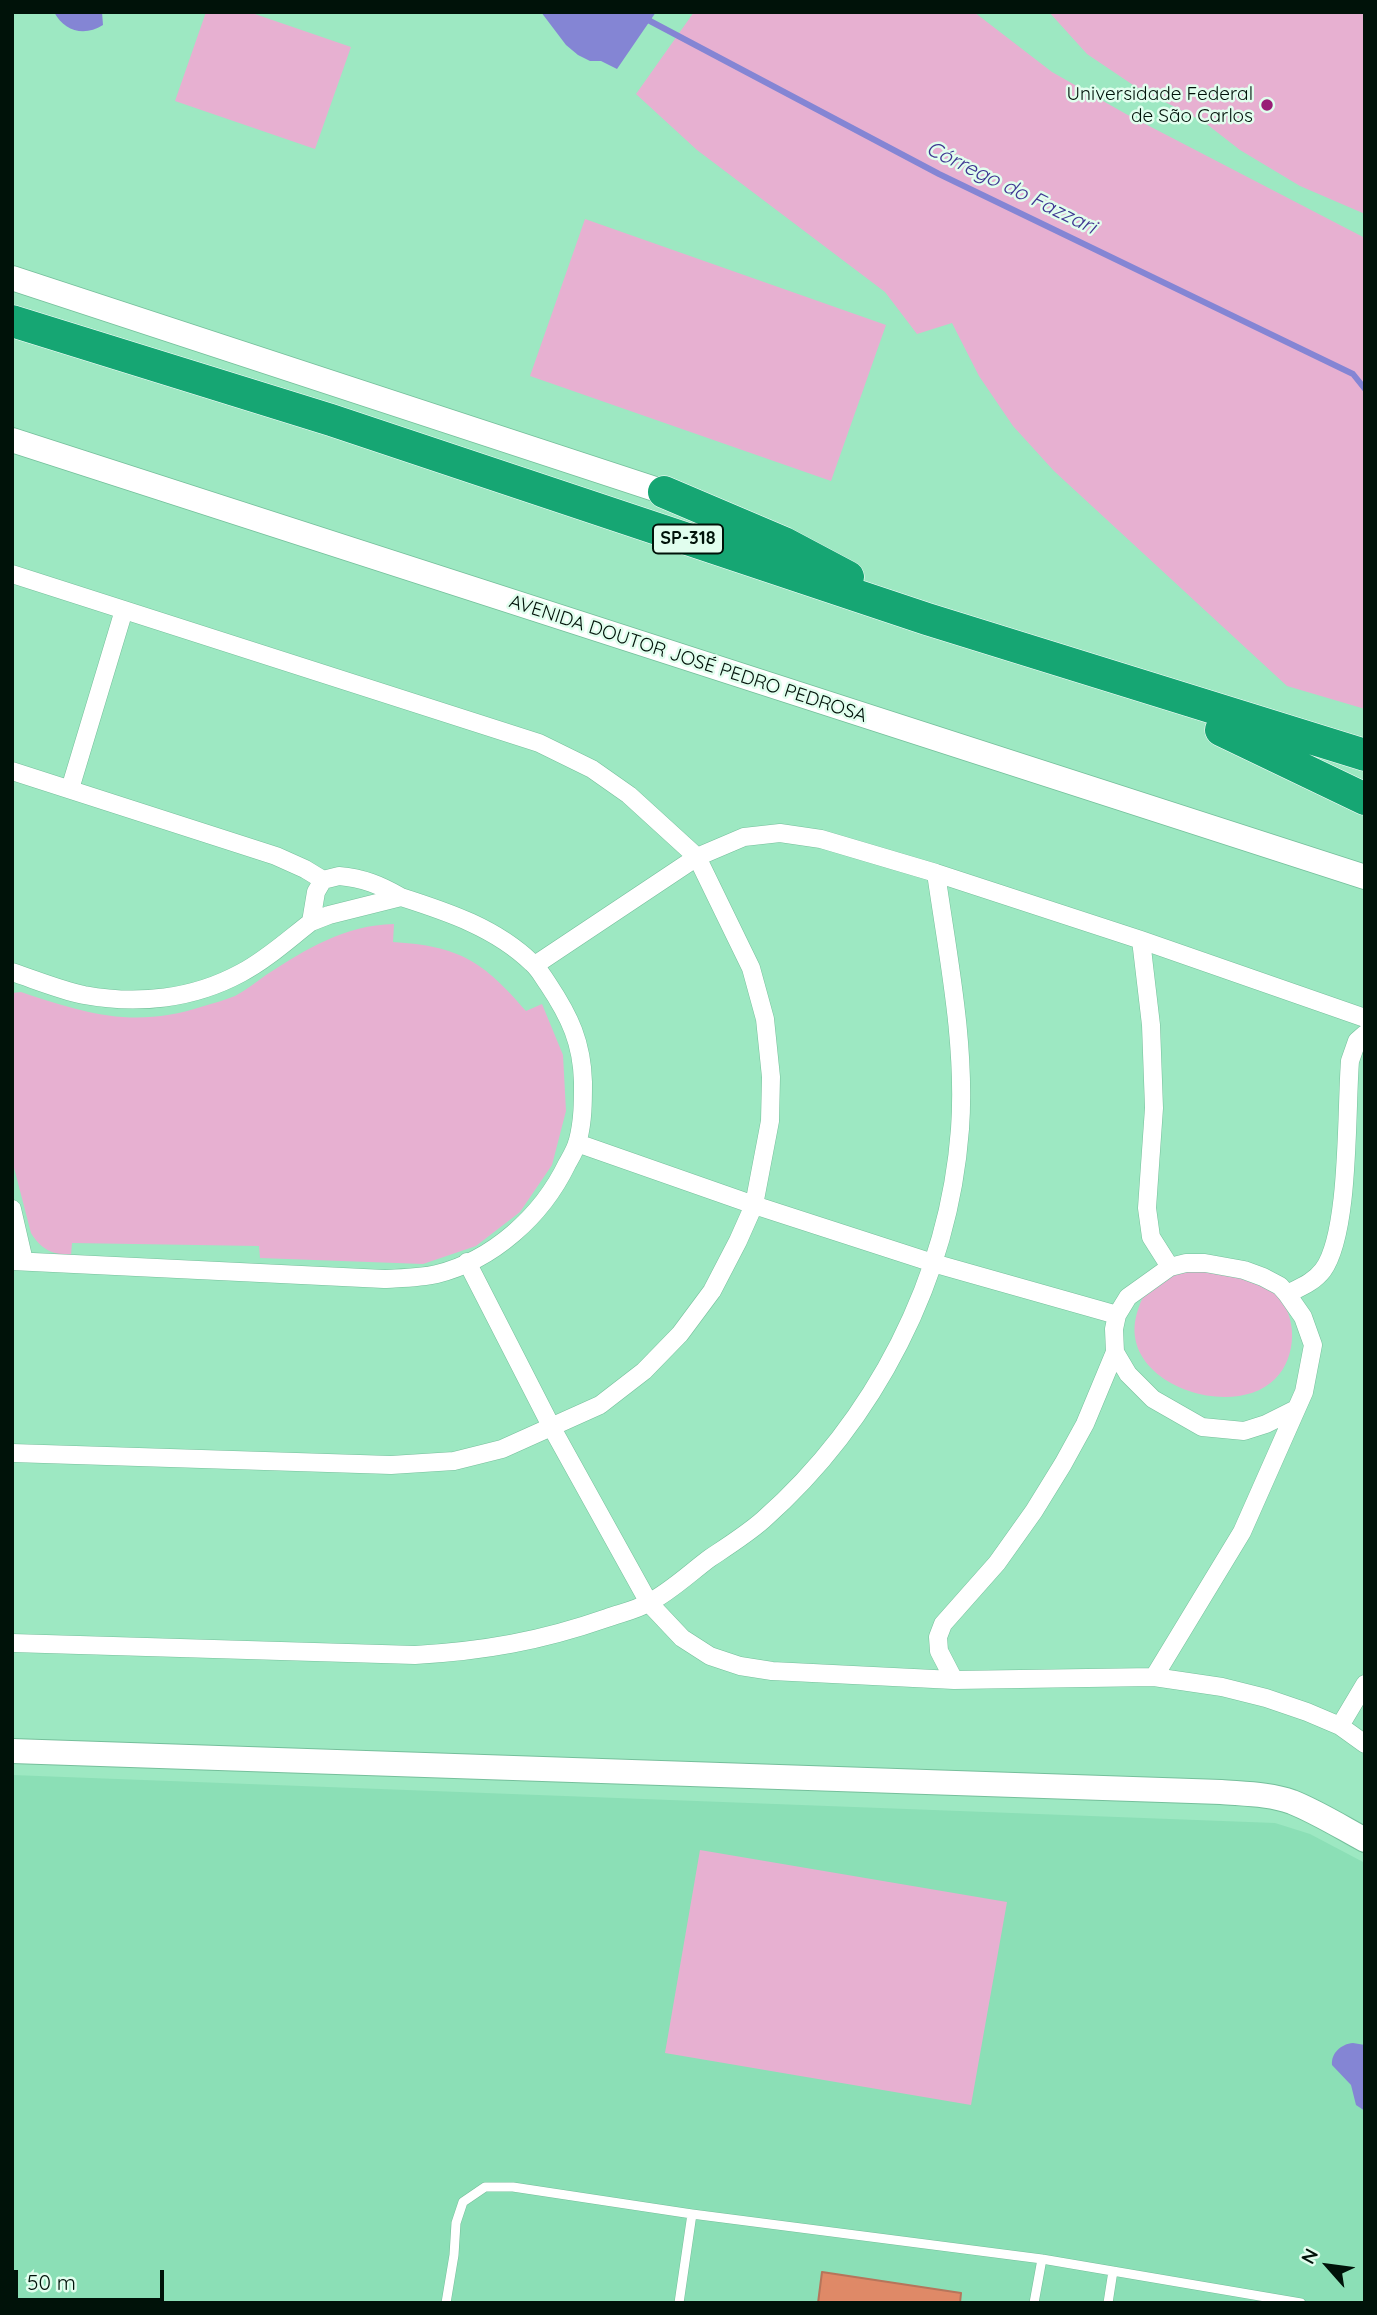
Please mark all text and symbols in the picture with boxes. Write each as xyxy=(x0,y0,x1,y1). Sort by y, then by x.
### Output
place label: Universidade Federal de São Carlos xyxy=(1067,83,1253,127)
marker: Universidade Federal de São Carlos xyxy=(1259,97,1275,113)
water label: Córrego do Fazzari xyxy=(922,136,1100,240)
road number: SP-318 xyxy=(653,524,723,554)
street label: AVENIDA DOUTOR JOSÉ PEDRO PEDROSA xyxy=(506,590,870,728)
north arrow xyxy=(1293,2231,1363,2301)
text: N xyxy=(1296,2244,1323,2268)
scale bar xyxy=(18,2256,168,2300)
text: 50 m xyxy=(27,2269,76,2295)

